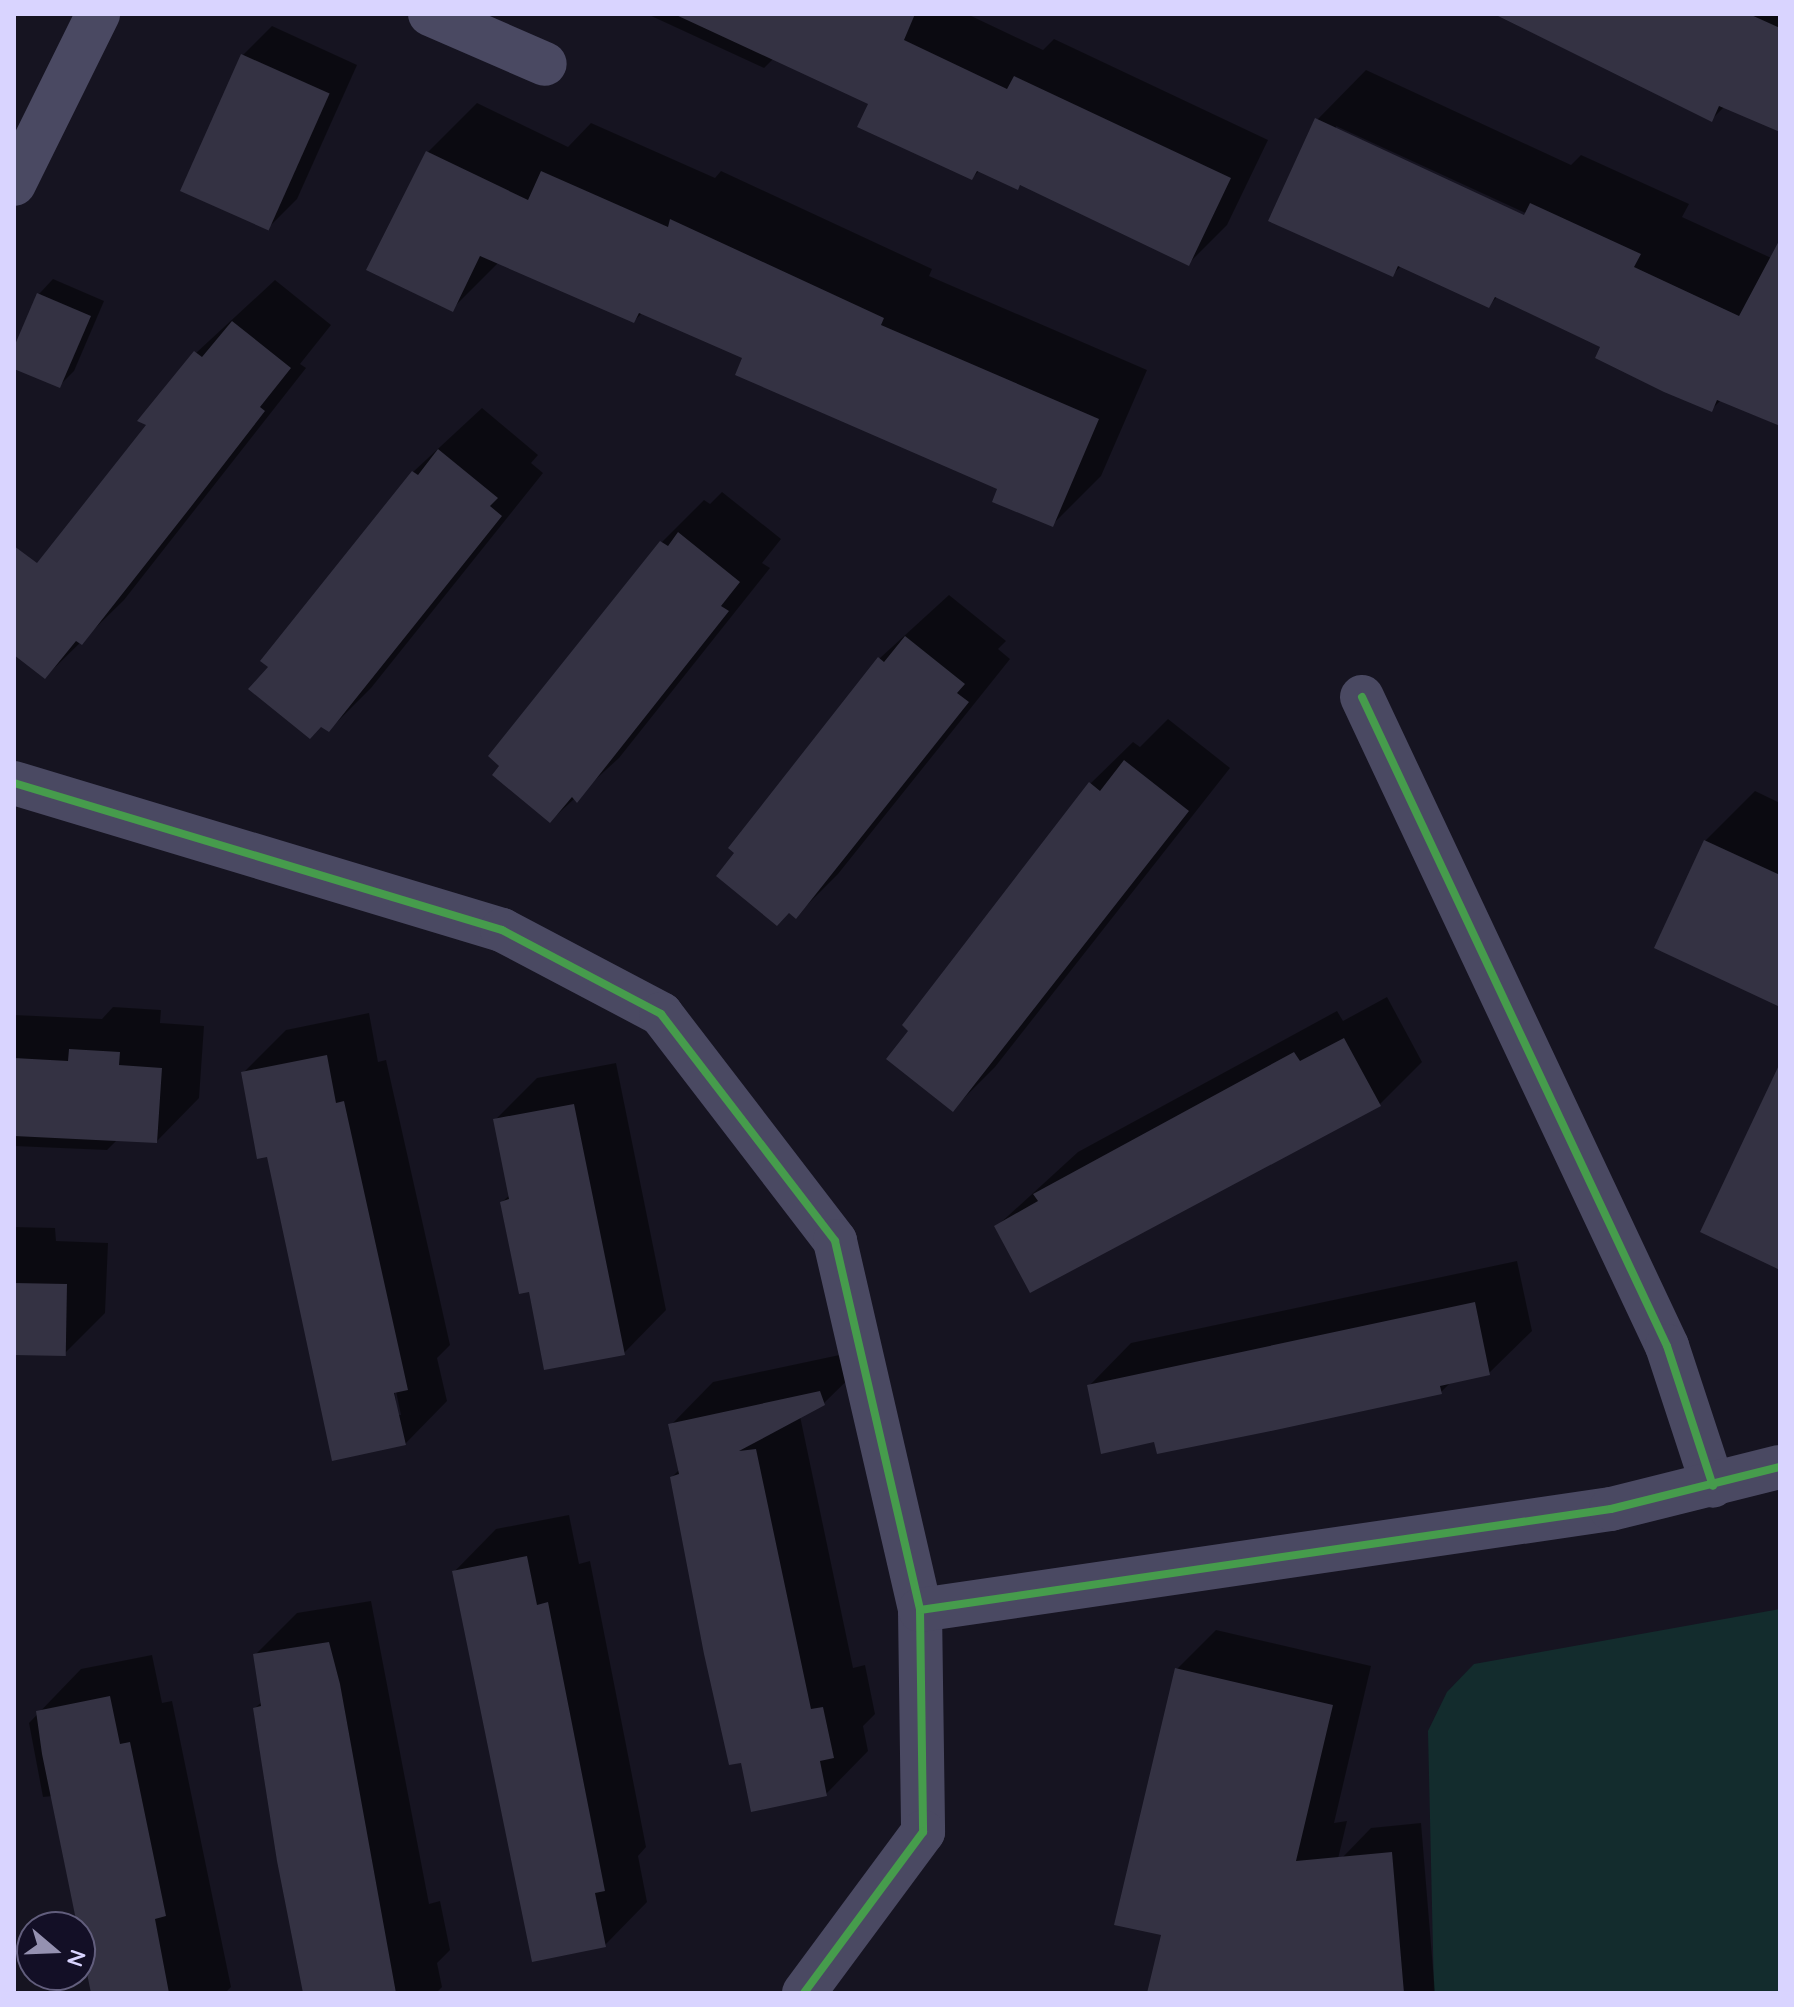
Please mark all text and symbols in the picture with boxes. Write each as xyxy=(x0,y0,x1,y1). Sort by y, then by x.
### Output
north arrow xyxy=(16,1911,96,1991)
text: N xyxy=(61,1946,93,1970)

